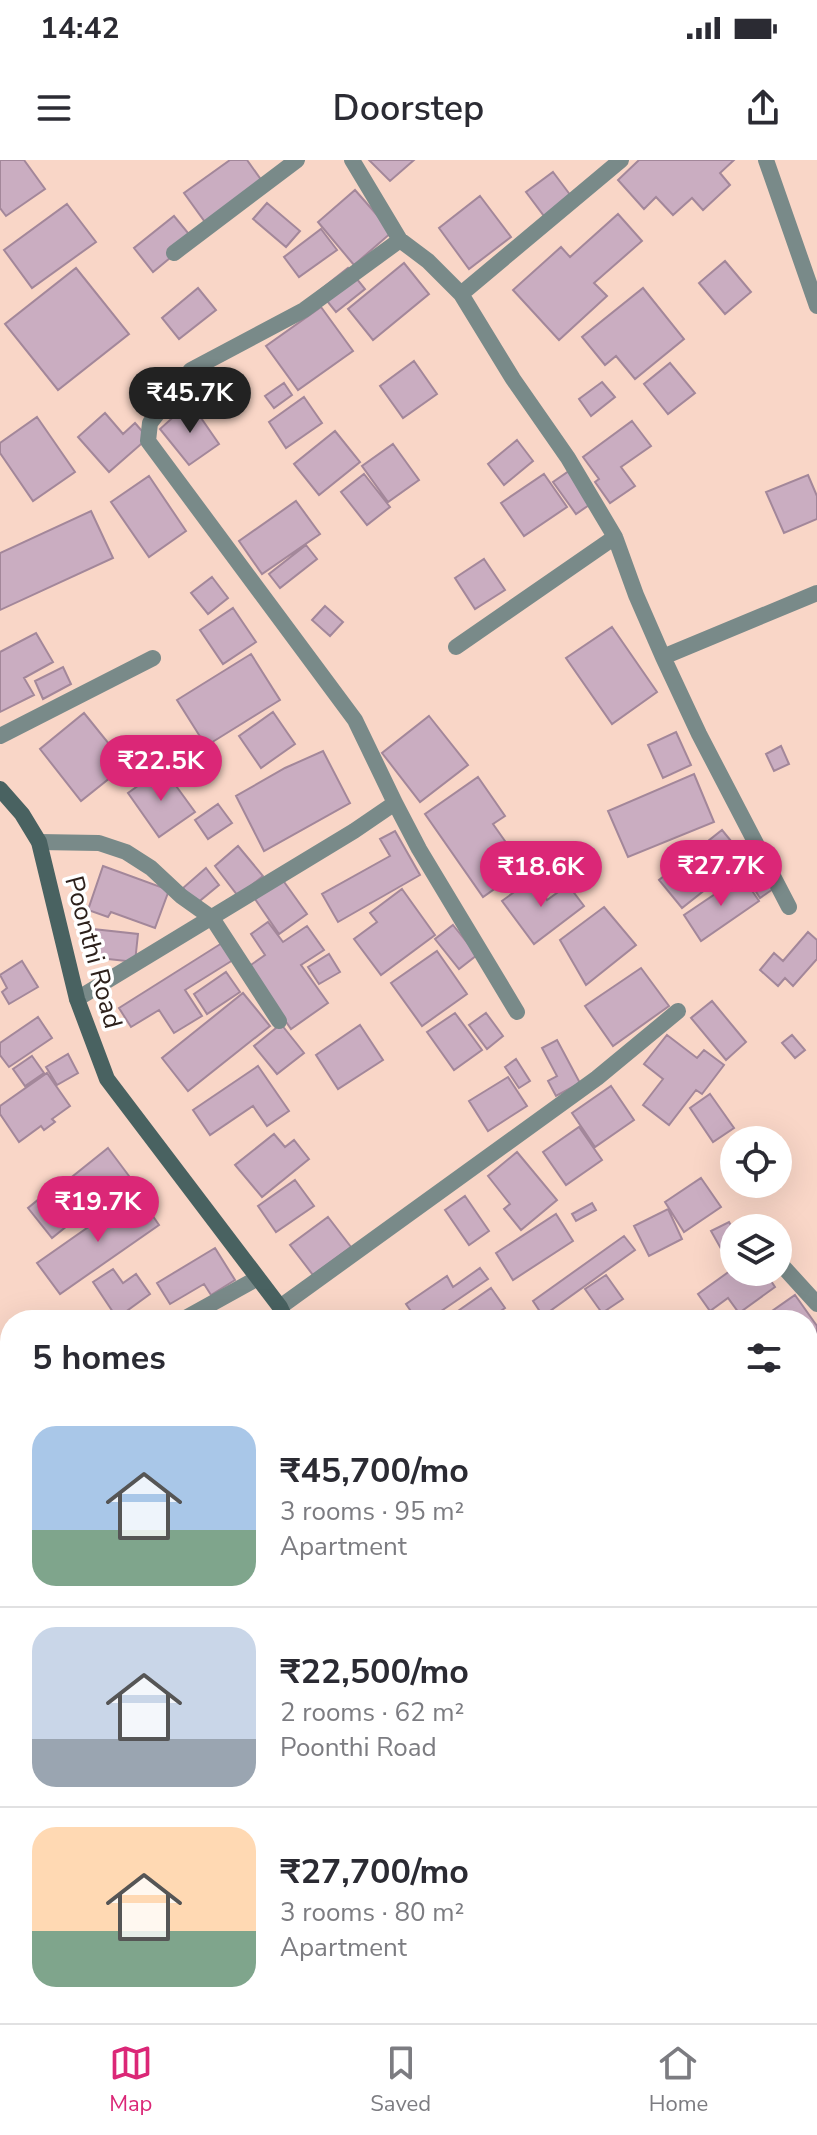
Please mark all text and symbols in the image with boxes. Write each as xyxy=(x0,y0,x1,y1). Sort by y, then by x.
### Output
text: 14:42 xyxy=(40,8,119,49)
text: Doorstep xyxy=(333,84,484,133)
icon: menu xyxy=(32,86,76,130)
icon: share xyxy=(741,86,785,130)
pin: ₹45.7K xyxy=(125,367,255,435)
text: ₹45.7K xyxy=(147,375,233,410)
pin: ₹22.5K xyxy=(96,735,226,803)
text: ₹22.5K xyxy=(118,743,204,778)
pin: ₹27.7K xyxy=(656,840,786,908)
pin: ₹18.6K xyxy=(476,841,606,909)
text: ₹27.7K xyxy=(678,848,764,883)
text: ₹18.6K xyxy=(498,849,584,884)
street label: Poonthi Road xyxy=(56,872,131,1032)
map controls xyxy=(720,1126,792,1286)
button: locate xyxy=(720,1126,792,1198)
pin: ₹19.7K xyxy=(33,1176,163,1244)
text: ₹19.7K xyxy=(55,1184,141,1219)
button: layers xyxy=(720,1214,792,1286)
text: 5 homes xyxy=(32,1335,166,1381)
icon: filters xyxy=(742,1336,786,1380)
text: ₹45,700/mo xyxy=(280,1448,469,1494)
icon: home xyxy=(96,1458,192,1554)
text: 3 rooms · 95 m² xyxy=(280,1494,464,1529)
text: Apartment xyxy=(280,1529,407,1564)
text: ₹22,500/mo xyxy=(280,1649,469,1695)
icon: home xyxy=(96,1659,192,1755)
text: 2 rooms · 62 m² xyxy=(280,1695,464,1730)
text: Poonthi Road xyxy=(280,1730,437,1765)
text: ₹27,700/mo xyxy=(280,1849,469,1895)
icon: home xyxy=(96,1859,192,1955)
text: 3 rooms · 80 m² xyxy=(280,1895,464,1930)
text: Apartment xyxy=(280,1930,407,1965)
tab: Map xyxy=(109,2041,153,2119)
tab: Saved xyxy=(370,2041,431,2119)
tab: Home xyxy=(649,2041,708,2119)

